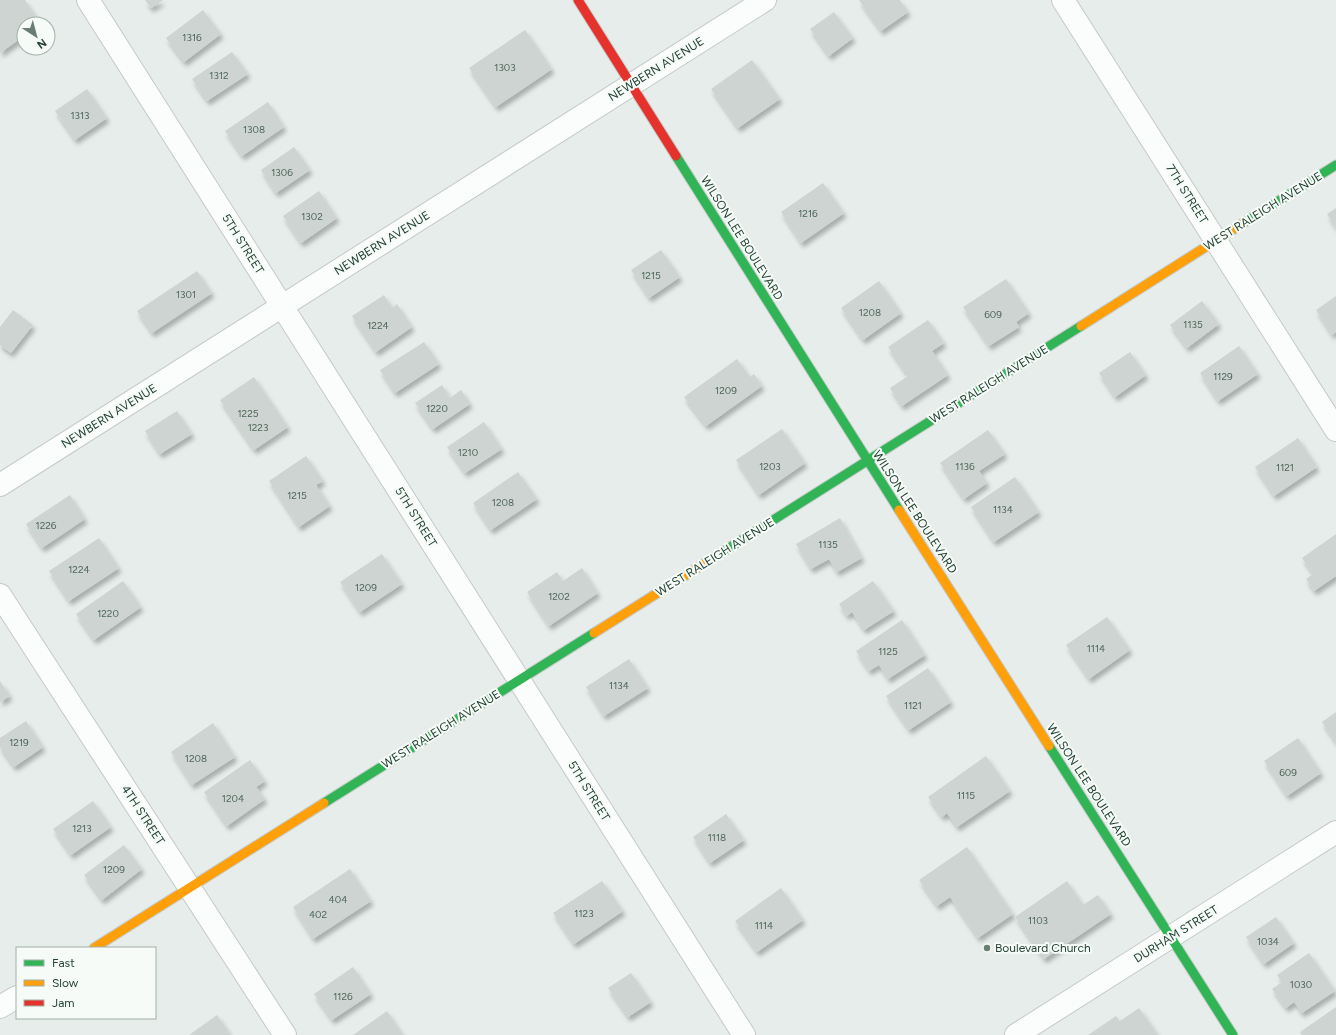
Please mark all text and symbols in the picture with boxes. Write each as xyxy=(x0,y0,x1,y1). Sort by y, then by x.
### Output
north arrow xyxy=(16,16,56,56)
house number: 1316 xyxy=(182,31,202,44)
street label: NEWBERN AVENUE xyxy=(606,34,706,104)
text: N xyxy=(34,36,49,51)
house number: 1303 xyxy=(494,61,516,74)
house number: 1312 xyxy=(209,69,229,82)
house number: 1313 xyxy=(70,109,90,122)
house number: 1308 xyxy=(243,123,265,136)
street label: 7TH STREET xyxy=(1163,162,1211,227)
house number: 1306 xyxy=(271,166,293,179)
street label: WEST RALEIGH AVENUE xyxy=(1201,169,1325,253)
street label: WILSON LEE BOULEVARD xyxy=(698,173,786,303)
house number: 1216 xyxy=(798,207,818,220)
street label: NEWBERN AVENUE xyxy=(332,208,432,278)
house number: 1302 xyxy=(301,210,323,223)
street label: 5TH STREET xyxy=(219,212,267,277)
house number: 1215 xyxy=(641,269,661,282)
house number: 1301 xyxy=(176,288,196,301)
house number: 1208 xyxy=(859,306,881,319)
house number: 609 xyxy=(984,308,1002,321)
house number: 1135 xyxy=(1183,318,1203,331)
house number: 1224 xyxy=(367,319,389,332)
street label: WEST RALEIGH AVENUE xyxy=(927,342,1051,426)
house number: 1129 xyxy=(1213,370,1233,383)
street label: NEWBERN AVENUE xyxy=(59,381,159,451)
house number: 1209 xyxy=(715,384,737,397)
house number: 1220 xyxy=(426,402,448,415)
house number: 1225 xyxy=(237,407,259,420)
house number: 1223 xyxy=(248,421,268,434)
house number: 1210 xyxy=(458,446,478,459)
street label: WILSON LEE BOULEVARD xyxy=(870,448,960,576)
house number: 1203 xyxy=(759,460,781,473)
house number: 1136 xyxy=(955,460,975,473)
house number: 1121 xyxy=(1276,461,1294,474)
street label: 5TH STREET xyxy=(392,485,440,550)
house number: 1215 xyxy=(287,489,307,502)
house number: 1208 xyxy=(492,496,514,509)
house number: 1134 xyxy=(993,503,1013,516)
street label: WEST RALEIGH AVENUE xyxy=(653,515,777,599)
house number: 1226 xyxy=(36,519,57,532)
house number: 1135 xyxy=(818,538,838,551)
house number: 1224 xyxy=(68,563,90,576)
house number: 1209 xyxy=(355,581,377,594)
house number: 1202 xyxy=(548,590,570,603)
house number: 1220 xyxy=(97,607,119,620)
house number: 1114 xyxy=(1087,642,1105,655)
house number: 1125 xyxy=(878,645,898,658)
house number: 1134 xyxy=(609,679,629,692)
street label: WEST RALEIGH AVENUE xyxy=(379,687,503,771)
house number: 1121 xyxy=(904,699,922,712)
street label: WILSON LEE BOULEVARD xyxy=(1044,721,1134,849)
house number: 1219 xyxy=(9,736,29,749)
house number: 1208 xyxy=(185,752,207,765)
street label: 5TH STREET xyxy=(565,759,613,824)
house number: 609 xyxy=(1279,766,1297,779)
street label: 4TH STREET xyxy=(119,783,168,848)
house number: 1115 xyxy=(957,789,975,802)
house number: 1204 xyxy=(222,792,244,805)
house number: 1213 xyxy=(72,822,92,835)
house number: 1118 xyxy=(708,831,726,844)
house number: 1209 xyxy=(103,863,125,876)
house number: 404 xyxy=(329,893,347,906)
street label: DURHAM STREET xyxy=(1131,902,1221,966)
house number: 1123 xyxy=(574,907,594,920)
house number: 402 xyxy=(309,908,327,921)
house number: 1103 xyxy=(1028,914,1048,927)
house number: 1114 xyxy=(755,919,773,932)
house number: 1034 xyxy=(1257,935,1279,948)
place label: Boulevard Church xyxy=(995,941,1091,955)
marker: Boulevard Church xyxy=(982,943,992,953)
legend xyxy=(16,947,156,1019)
text: Fast xyxy=(52,956,75,970)
text: Slow xyxy=(52,976,79,990)
house number: 1030 xyxy=(1290,978,1312,991)
house number: 1126 xyxy=(333,990,353,1003)
text: Jam xyxy=(52,996,75,1010)

